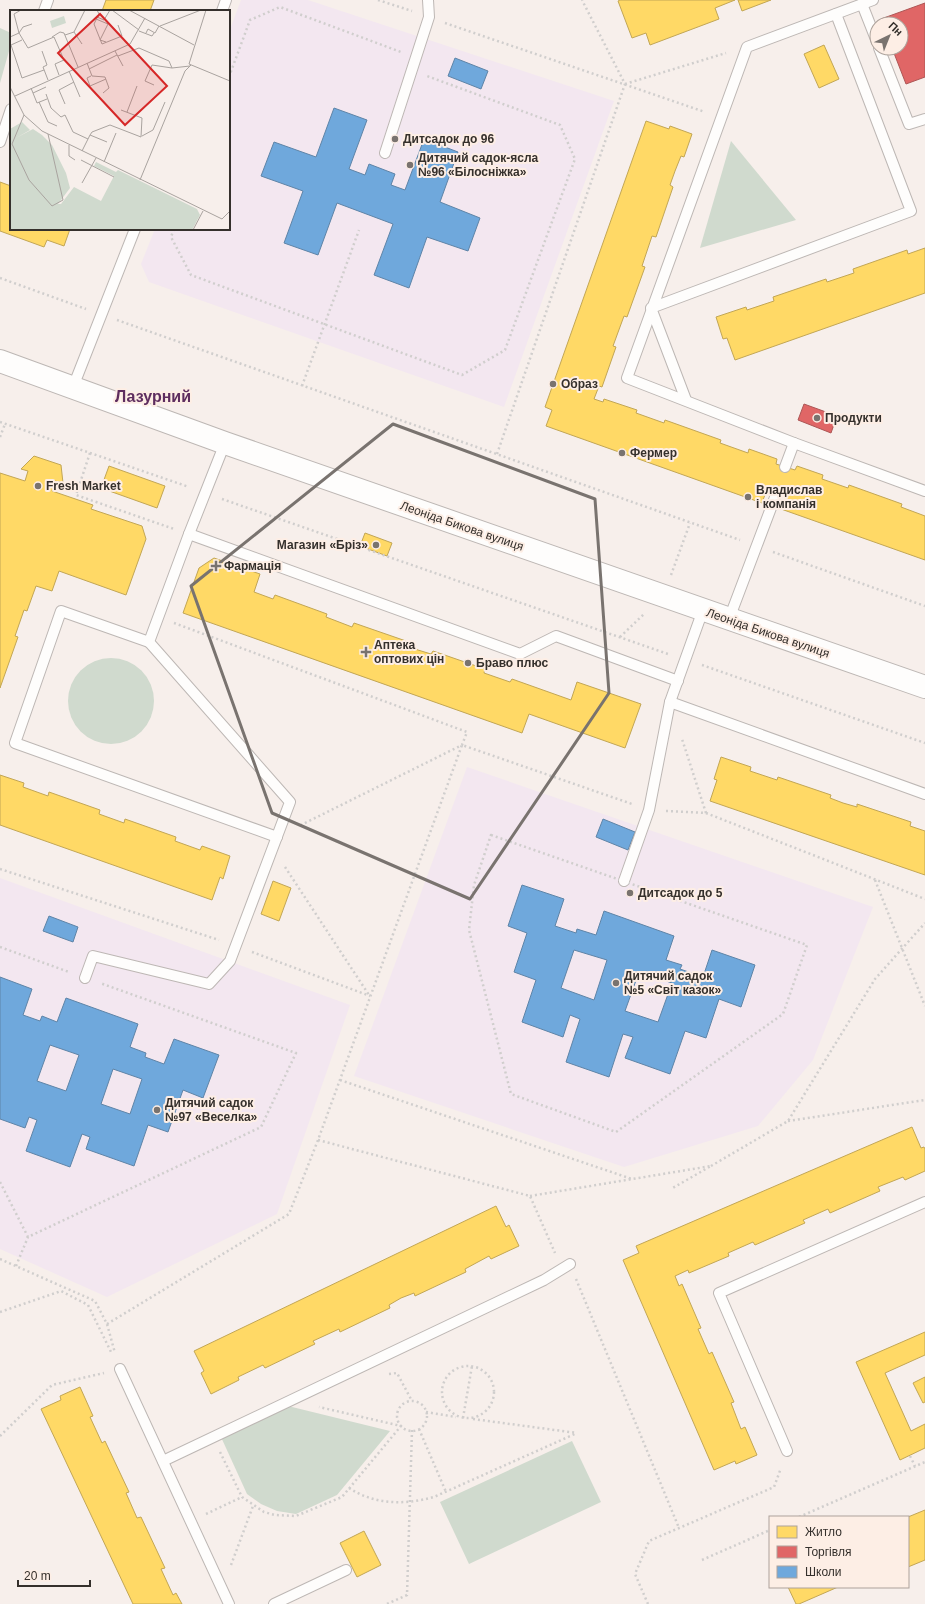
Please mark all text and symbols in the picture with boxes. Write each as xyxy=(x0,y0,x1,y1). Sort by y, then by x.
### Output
inset map xyxy=(10,10,230,230)
north arrow xyxy=(869,16,909,56)
text: Пн xyxy=(886,19,905,38)
place label: Дитсадок до 96 xyxy=(403,132,494,146)
marker: Дитсадок до 96 xyxy=(390,134,400,144)
place label: Дитячий садок-ясла №96 «Білосніжка» xyxy=(418,151,539,179)
marker: Дитячий садок-ясла №96 «Білосніжка» xyxy=(405,160,415,170)
place label: Образ xyxy=(561,377,598,391)
marker: Образ xyxy=(548,379,558,389)
district label: Лазурний xyxy=(115,388,191,405)
place label: Продукти xyxy=(825,411,882,425)
marker: Продукти xyxy=(812,413,822,423)
place label: Фермер xyxy=(630,446,677,460)
marker: Фермер xyxy=(617,448,627,458)
place label: Fresh Market xyxy=(46,479,121,493)
marker: Fresh Market xyxy=(33,481,43,491)
place label: Владислав і компанія xyxy=(756,483,822,511)
marker: Владислав і компанія xyxy=(743,492,753,502)
street label: Леоніда Бикова вулиця xyxy=(399,498,525,554)
place label: Магазин «Бріз» xyxy=(277,538,368,552)
marker: Магазин «Бріз» xyxy=(371,540,381,550)
place label: Фармація xyxy=(224,559,281,573)
marker: Фармація xyxy=(211,561,221,571)
street label: Леоніда Бикова вулиця xyxy=(705,605,831,661)
place label: Аптека оптових цін xyxy=(374,638,444,666)
marker: Аптека оптових цін xyxy=(361,647,371,657)
place label: Браво плюс xyxy=(476,656,548,670)
marker: Браво плюс xyxy=(463,658,473,668)
place label: Дитсадок до 5 xyxy=(638,886,723,900)
marker: Дитсадок до 5 xyxy=(625,888,635,898)
place label: Дитячий садок №5 «Світ казок» xyxy=(624,969,721,997)
marker: Дитячий садок №5 «Світ казок» xyxy=(611,978,621,988)
place label: Дитячий садок №97 «Веселка» xyxy=(165,1096,258,1124)
marker: Дитячий садок №97 «Веселка» xyxy=(152,1105,162,1115)
legend xyxy=(769,1516,909,1588)
text: Житло xyxy=(805,1525,842,1539)
text: Торгівля xyxy=(805,1545,851,1559)
scale bar xyxy=(18,1562,90,1588)
text: Школи xyxy=(805,1565,842,1579)
text: 20 m xyxy=(24,1569,51,1583)

